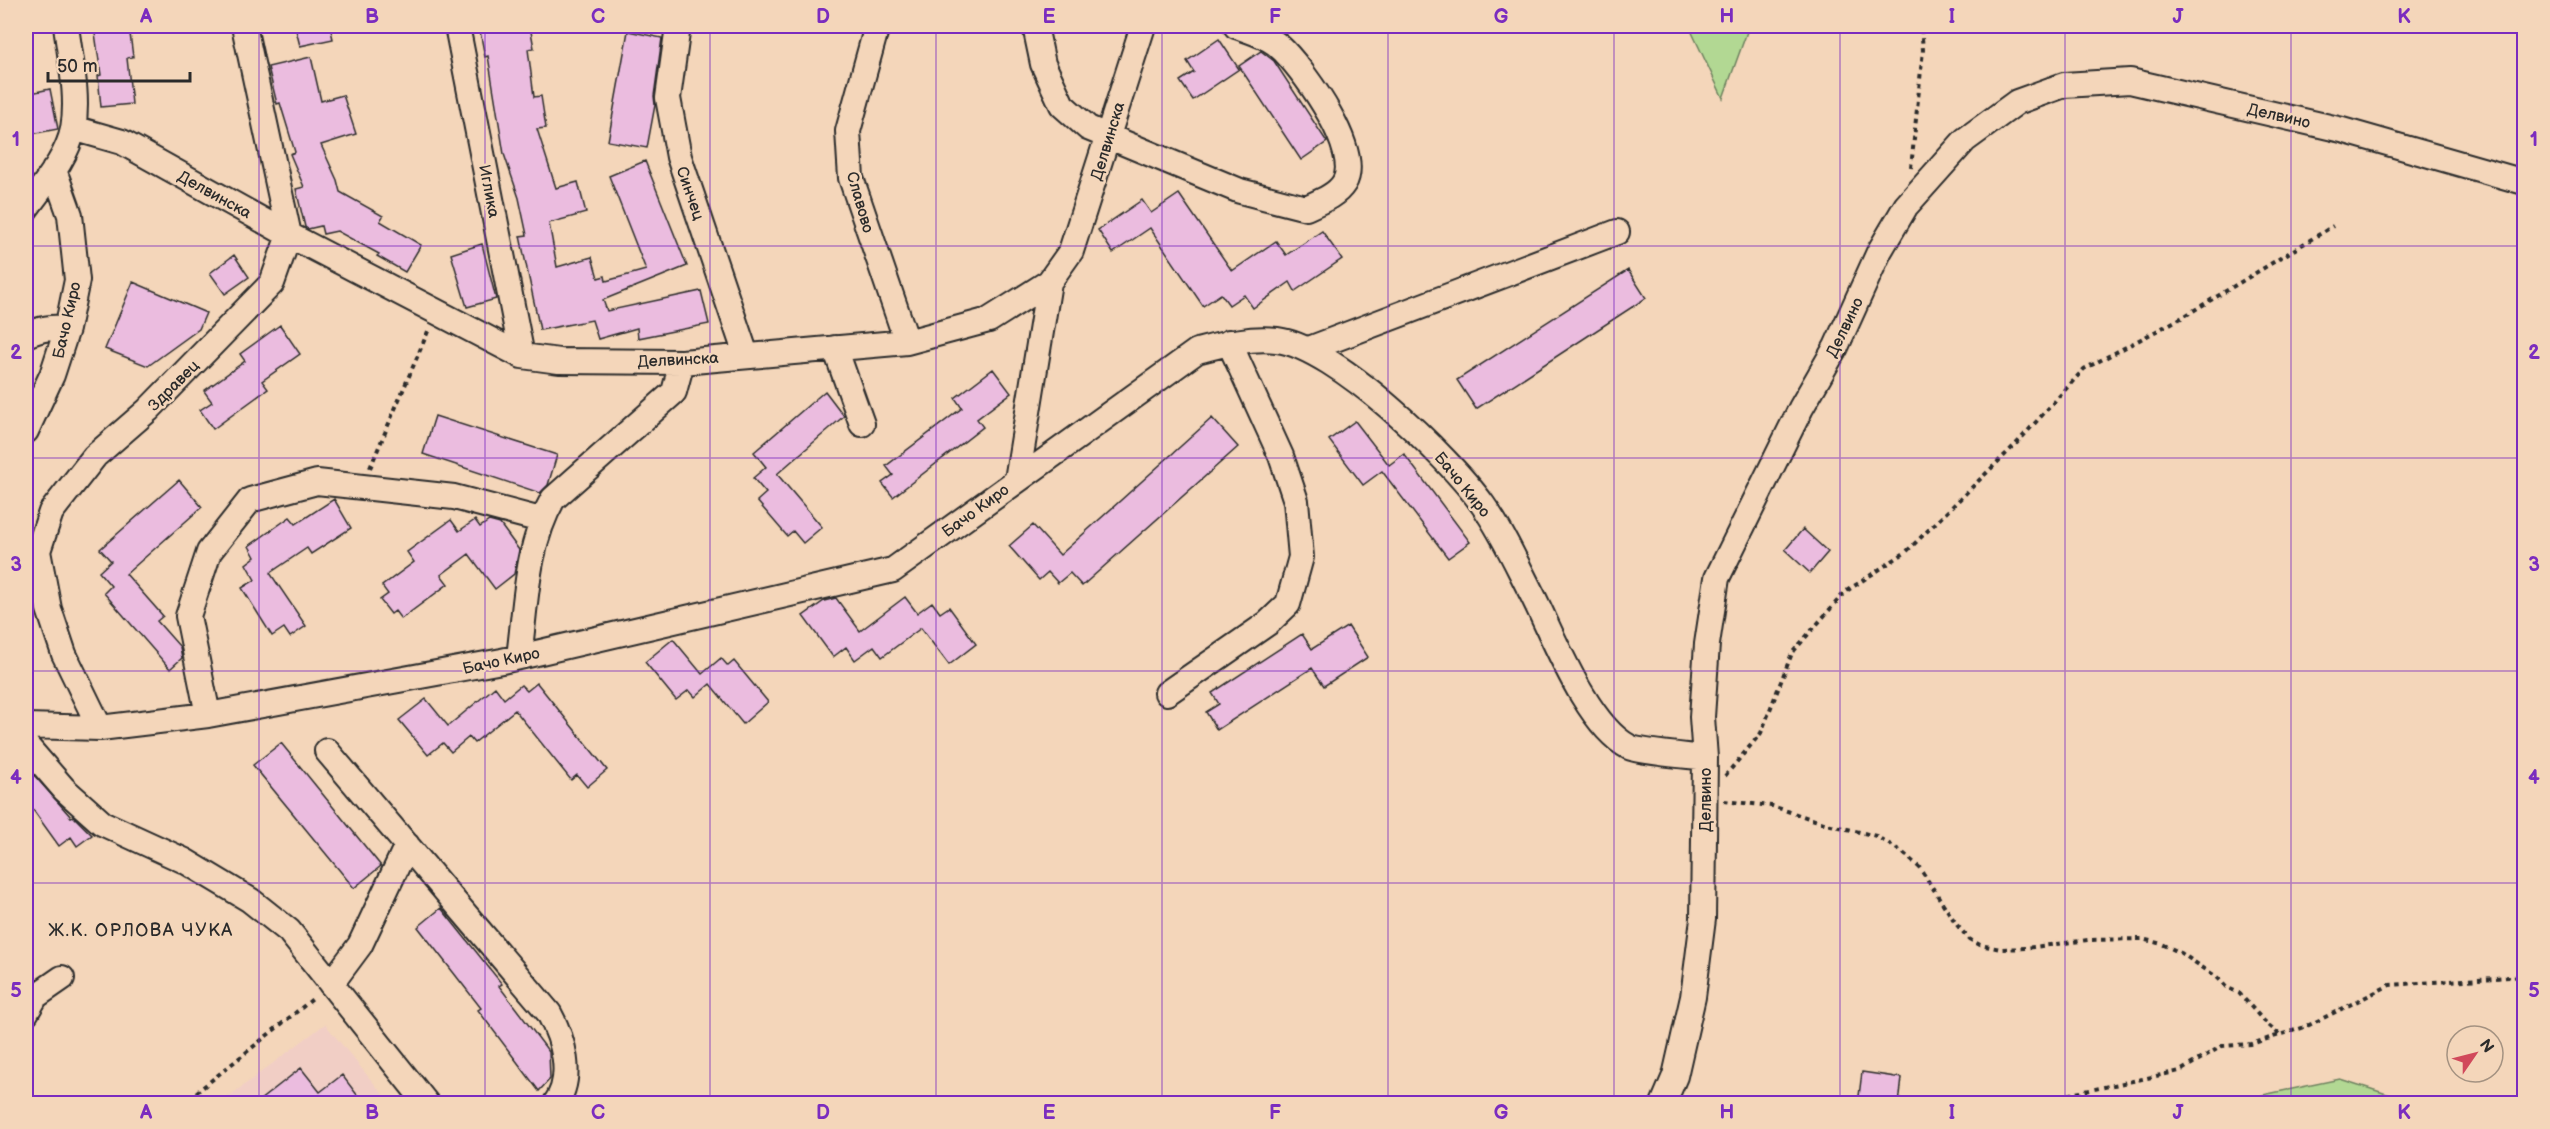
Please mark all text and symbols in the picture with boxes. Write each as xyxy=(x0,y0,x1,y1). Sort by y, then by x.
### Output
text: A xyxy=(139,5,153,29)
text: B xyxy=(365,5,379,29)
text: C xyxy=(591,5,605,29)
text: D xyxy=(816,5,830,29)
text: E xyxy=(1043,5,1056,29)
text: F xyxy=(1269,5,1281,29)
text: G xyxy=(1494,5,1509,29)
text: H xyxy=(1720,5,1734,29)
text: I xyxy=(1949,5,1955,29)
text: J xyxy=(2173,5,2185,29)
text: K xyxy=(2397,5,2411,29)
scale bar xyxy=(48,45,190,83)
text: 50 m xyxy=(57,56,98,77)
street label: Делвинска xyxy=(1087,99,1130,183)
street label: Делвино xyxy=(2245,100,2312,133)
text: 1 xyxy=(12,128,20,152)
text: 1 xyxy=(2530,128,2538,152)
street label: Иглика xyxy=(474,163,503,220)
street label: Синчец xyxy=(672,164,708,223)
street label: Делвинска xyxy=(174,167,255,224)
street label: Славово xyxy=(842,170,877,235)
street label: Бачо Киро xyxy=(49,280,86,361)
street label: Делвино xyxy=(1823,295,1868,361)
text: 2 xyxy=(10,341,22,365)
text: 2 xyxy=(2528,341,2540,365)
street label: Делвинска xyxy=(637,349,720,372)
street label: Здравец xyxy=(145,356,204,416)
street label: Бачо Киро xyxy=(1430,449,1494,521)
street label: Бачо Киро xyxy=(939,481,1013,542)
text: 3 xyxy=(10,553,22,577)
text: 3 xyxy=(2528,553,2540,577)
street label: Бачо Киро xyxy=(461,644,541,679)
text: 4 xyxy=(10,766,22,790)
text: 4 xyxy=(2528,766,2540,790)
street label: Делвино xyxy=(1697,768,1716,832)
district label: Ж.К. ОРЛОВА ЧУКА xyxy=(48,920,234,941)
text: 5 xyxy=(10,979,22,1003)
text: 5 xyxy=(2528,979,2540,1003)
north arrow xyxy=(2445,1024,2505,1084)
text: N xyxy=(2475,1036,2497,1057)
text: A xyxy=(139,1101,153,1125)
text: B xyxy=(365,1101,379,1125)
text: C xyxy=(591,1101,605,1125)
text: D xyxy=(816,1101,830,1125)
text: E xyxy=(1043,1101,1056,1125)
text: F xyxy=(1269,1101,1281,1125)
text: G xyxy=(1494,1101,1509,1125)
text: H xyxy=(1720,1101,1734,1125)
text: I xyxy=(1949,1101,1955,1125)
text: J xyxy=(2173,1101,2185,1125)
text: K xyxy=(2397,1101,2411,1125)

